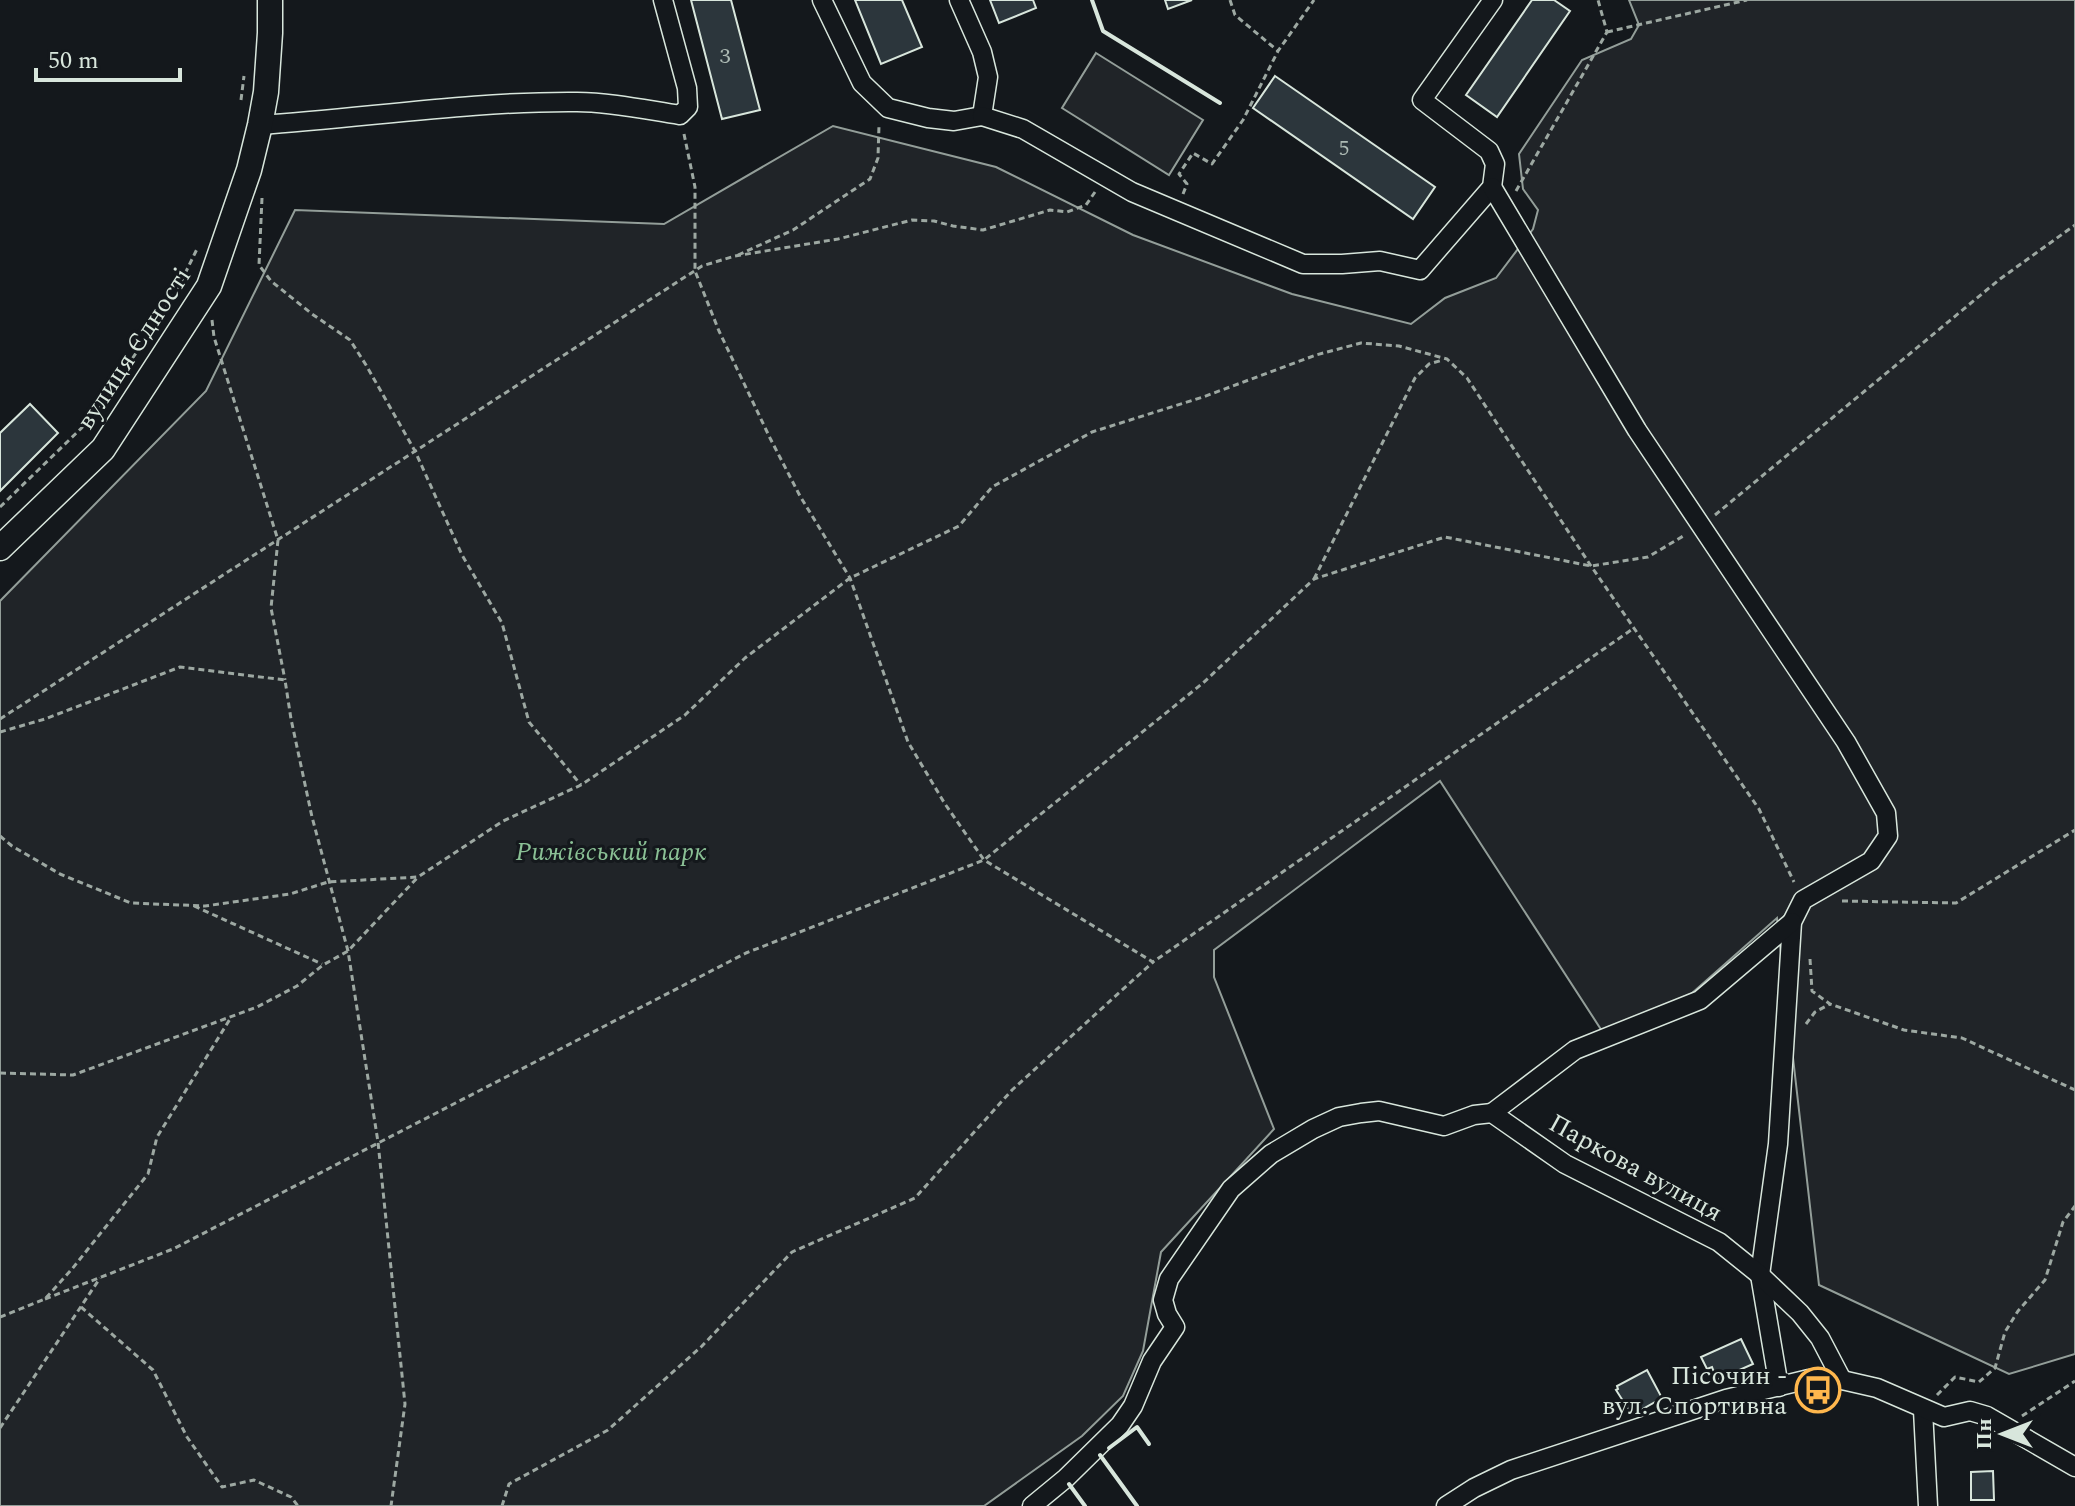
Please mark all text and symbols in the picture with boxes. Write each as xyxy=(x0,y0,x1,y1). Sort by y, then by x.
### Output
scale bar xyxy=(36,32,180,82)
house number: 3 xyxy=(719,40,731,73)
text: 50 m xyxy=(48,43,99,79)
house number: 5 xyxy=(1338,132,1350,165)
street label: вулиця Єдності xyxy=(66,259,201,438)
park label: Рижівський парк xyxy=(515,832,707,872)
street label: Паркова вулиця xyxy=(1541,1104,1730,1232)
place label: Пісочин - вул. Спортивна xyxy=(1602,1356,1787,1426)
bus stop icon: Пісочин - вул. Спортивна xyxy=(1794,1366,1842,1414)
north arrow xyxy=(1963,1394,2043,1474)
text: Пн xyxy=(1968,1418,2001,1450)

